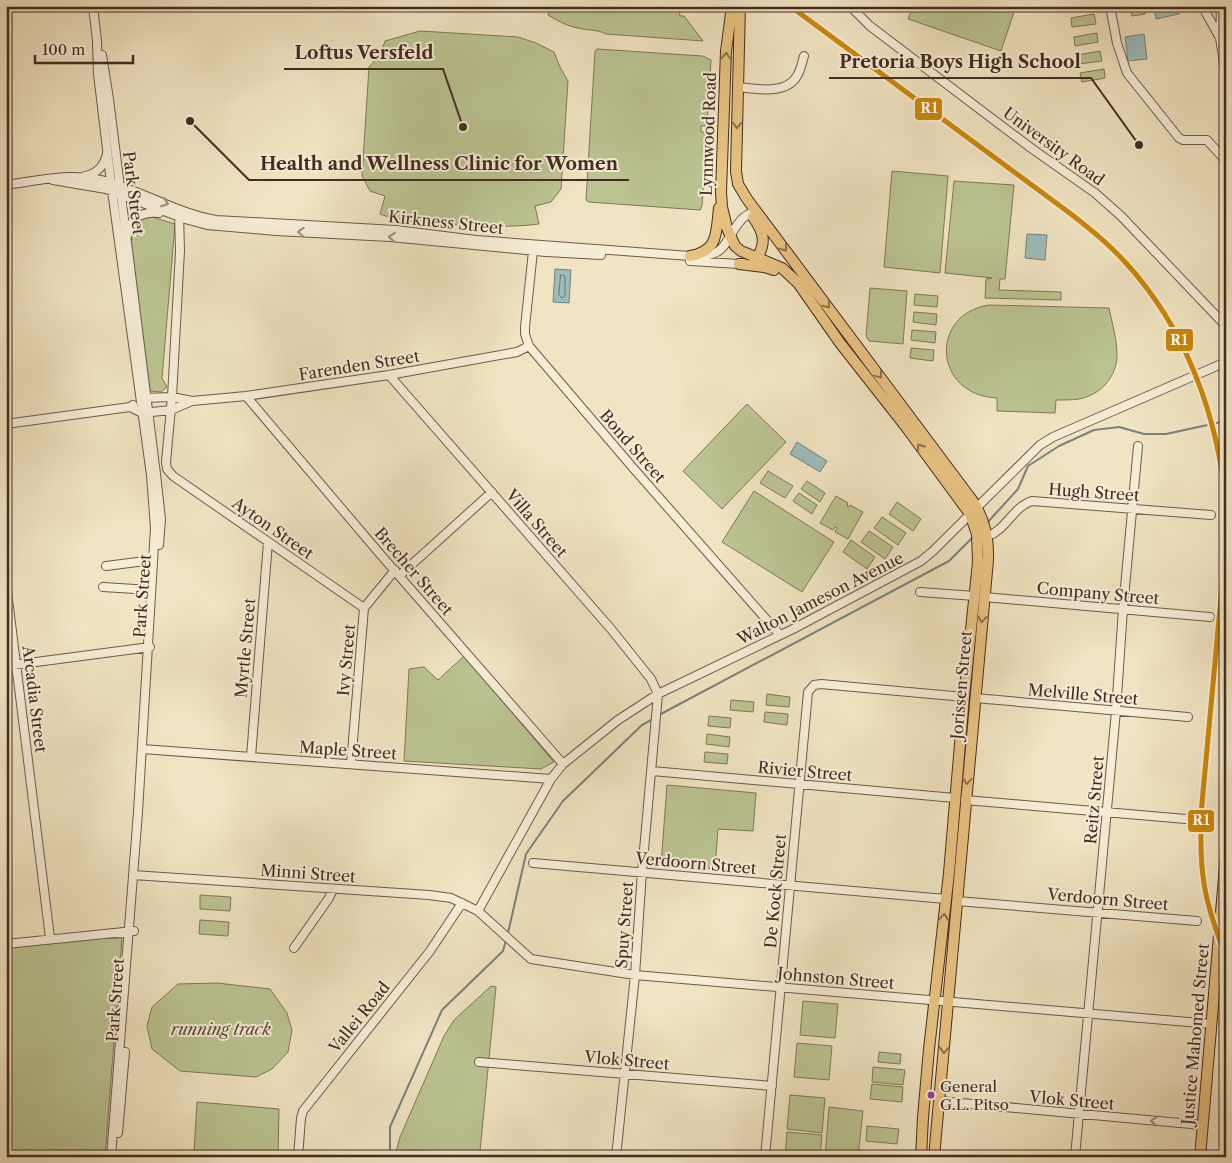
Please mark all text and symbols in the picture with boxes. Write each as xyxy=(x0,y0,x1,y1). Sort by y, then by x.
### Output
scale bar xyxy=(35,32,132,64)
callout: Loftus Versfeld xyxy=(284,36,443,69)
text: 100 m xyxy=(42,40,85,59)
text: Loftus Versfeld xyxy=(295,42,433,64)
callout: Pretoria Boys High School xyxy=(829,45,1091,78)
text: Pretoria Boys High School xyxy=(839,51,1081,73)
one-way arrow xyxy=(720,52,731,60)
street label: Lynnwood Road xyxy=(696,71,720,196)
line badge: R1 xyxy=(914,97,943,121)
text: R1 xyxy=(920,99,938,117)
street label: University Road xyxy=(999,103,1109,190)
one-way arrow xyxy=(732,122,742,129)
callout: Health and Wellness Clinic for Women xyxy=(249,147,629,180)
street label: Park Street xyxy=(119,150,149,236)
text: Health and Wellness Clinic for Women xyxy=(260,153,619,175)
one-way arrow xyxy=(160,197,169,207)
street label: Kirkness Street xyxy=(387,206,505,238)
one-way arrow xyxy=(297,227,305,237)
one-way arrow xyxy=(388,232,396,243)
one-way arrow xyxy=(779,242,788,251)
one-way arrow xyxy=(821,299,830,309)
line badge: R1 xyxy=(1165,328,1194,352)
text: R1 xyxy=(1170,331,1188,349)
street label: Farenden Street xyxy=(297,346,421,384)
one-way arrow xyxy=(874,369,882,378)
street label: Bond Street xyxy=(596,405,670,487)
one-way arrow xyxy=(917,443,926,452)
street label: Hugh Street xyxy=(1048,479,1141,505)
street label: Villa Street xyxy=(501,484,572,561)
street label: Ayton Street xyxy=(228,492,318,564)
street label: Brecher Street xyxy=(370,523,458,619)
street label: Walton Jameson Avenue xyxy=(733,547,907,649)
street label: Park Street xyxy=(129,553,155,639)
street label: Company Street xyxy=(1036,578,1160,608)
street label: Myrtle Street xyxy=(231,597,259,699)
one-way arrow xyxy=(976,615,987,623)
street label: Ivy Street xyxy=(333,623,359,697)
street label: Jorissen Street xyxy=(946,629,976,743)
street label: Arcadia Street xyxy=(18,643,52,754)
street label: Melville Street xyxy=(1027,679,1139,709)
street label: Maple Street xyxy=(299,737,398,763)
street label: Reitz Street xyxy=(1080,754,1108,845)
street label: Rivier Street xyxy=(757,757,853,785)
one-way arrow xyxy=(962,777,973,785)
line badge: R1 xyxy=(1187,809,1215,833)
text: R1 xyxy=(1192,811,1210,829)
street label: De Kock Street xyxy=(760,833,790,949)
street label: Verdoorn Street xyxy=(634,848,758,878)
street label: Minni Street xyxy=(260,860,357,886)
street label: Spuy Street xyxy=(611,881,637,969)
street label: Verdoorn Street xyxy=(1046,884,1170,914)
one-way arrow xyxy=(938,913,949,921)
street label: Justice Mahomed Street xyxy=(1177,942,1213,1128)
street label: Park Street xyxy=(102,957,128,1043)
street label: Johnston Street xyxy=(774,963,896,993)
street label: Vallei Road xyxy=(324,977,394,1057)
park label: running track xyxy=(170,1019,272,1039)
street label: Vlok Street xyxy=(583,1046,671,1074)
one-way arrow xyxy=(939,1046,950,1054)
place label: General G.L. Pitso xyxy=(940,1077,1009,1114)
street label: Vlok Street xyxy=(1028,1086,1116,1114)
marker: General G.L. Pitso xyxy=(926,1090,936,1100)
one-way arrow xyxy=(1149,1116,1157,1127)

